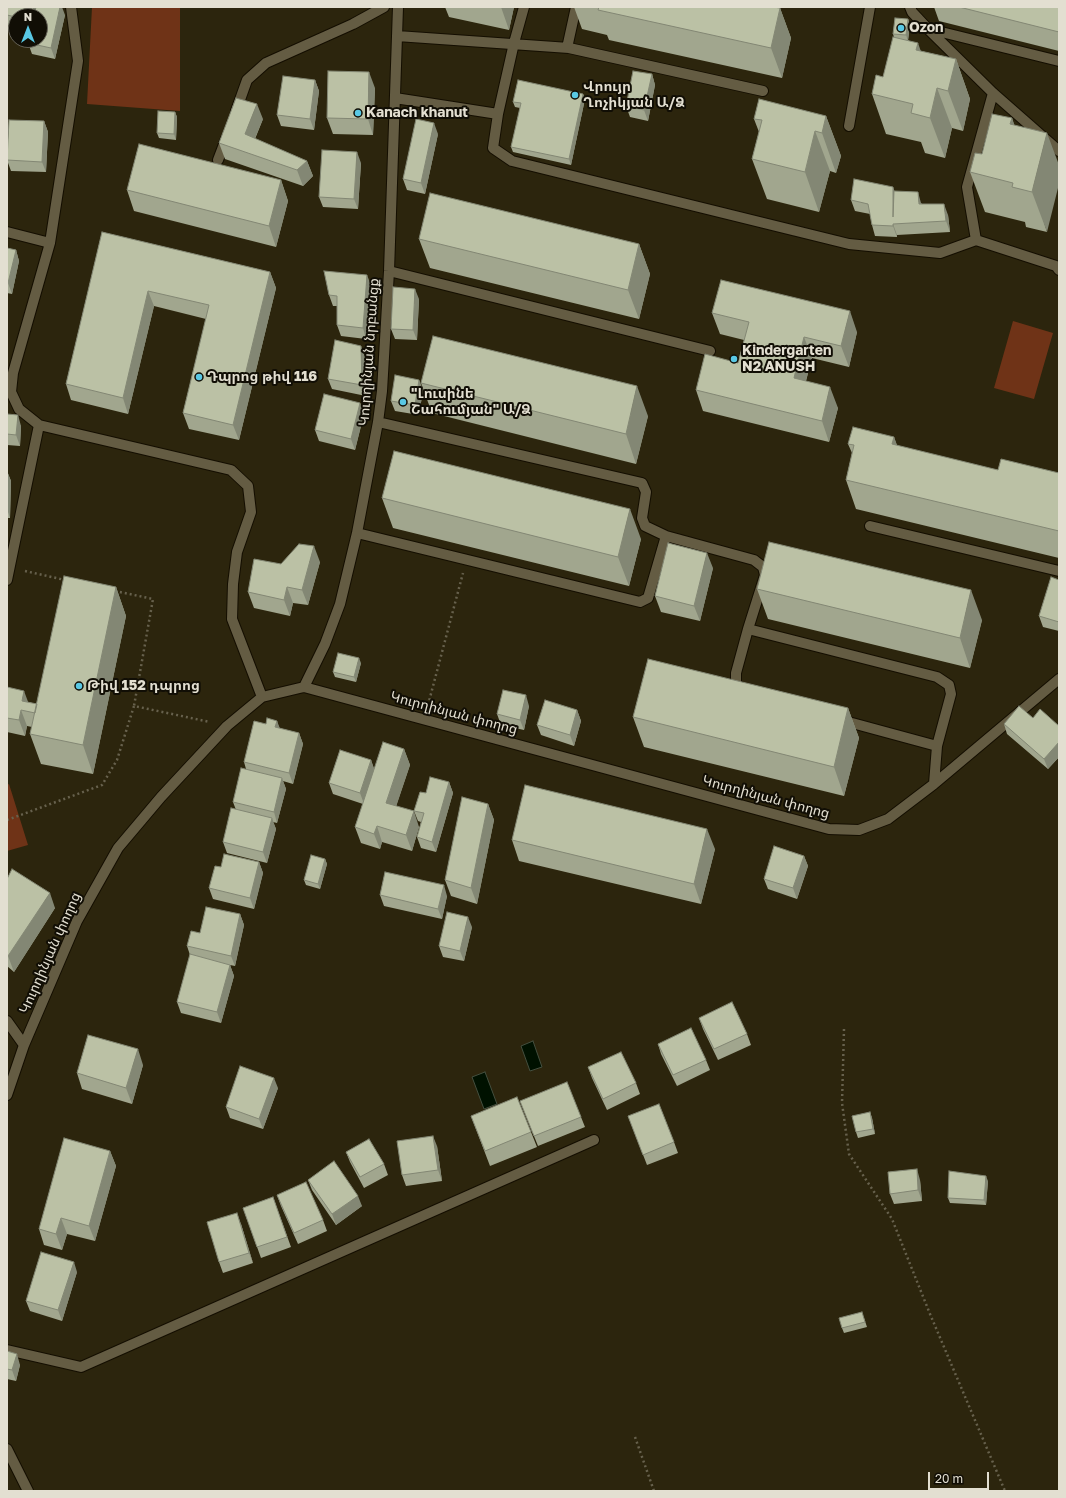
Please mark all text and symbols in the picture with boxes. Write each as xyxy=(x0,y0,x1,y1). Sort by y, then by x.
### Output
north arrow xyxy=(8,8,48,48)
text: N xyxy=(24,10,32,23)
place label: Ozon xyxy=(909,20,944,36)
marker: Ozon xyxy=(896,23,906,33)
place label: Վրույր Ղոչիկյան Ա/Ձ xyxy=(583,79,685,112)
marker: Վրույր Ղոչիկյան Ա/Ձ xyxy=(570,90,580,100)
place label: Kanach khanut xyxy=(366,105,468,121)
marker: Kanach khanut xyxy=(353,108,363,118)
street label: Կուրղինյան նրբանցք xyxy=(355,278,383,426)
place label: Kindergarten N2 ANUSH xyxy=(742,343,831,376)
marker: Kindergarten N2 ANUSH xyxy=(729,354,739,364)
place label: Դպրոց թիվ 116 xyxy=(207,369,317,385)
marker: Դպրոց թիվ 116 xyxy=(194,372,204,382)
place label: "Լուսինե Շահումյան" Ա/Ձ xyxy=(411,386,531,418)
marker: "Լուսինե Շահումյան" Ա/Ձ xyxy=(398,397,408,407)
place label: Թիվ 152 դպրոց xyxy=(87,678,200,694)
marker: Թիվ 152 դպրոց xyxy=(74,681,84,691)
street label: Կուրղինյան փողոց xyxy=(389,688,519,738)
street label: Կուրղինյան փողոց xyxy=(701,772,831,822)
street label: Կուրղինյան փողոց xyxy=(16,890,84,1016)
scale bar xyxy=(930,1464,991,1490)
text: 20 m xyxy=(935,1471,963,1486)

